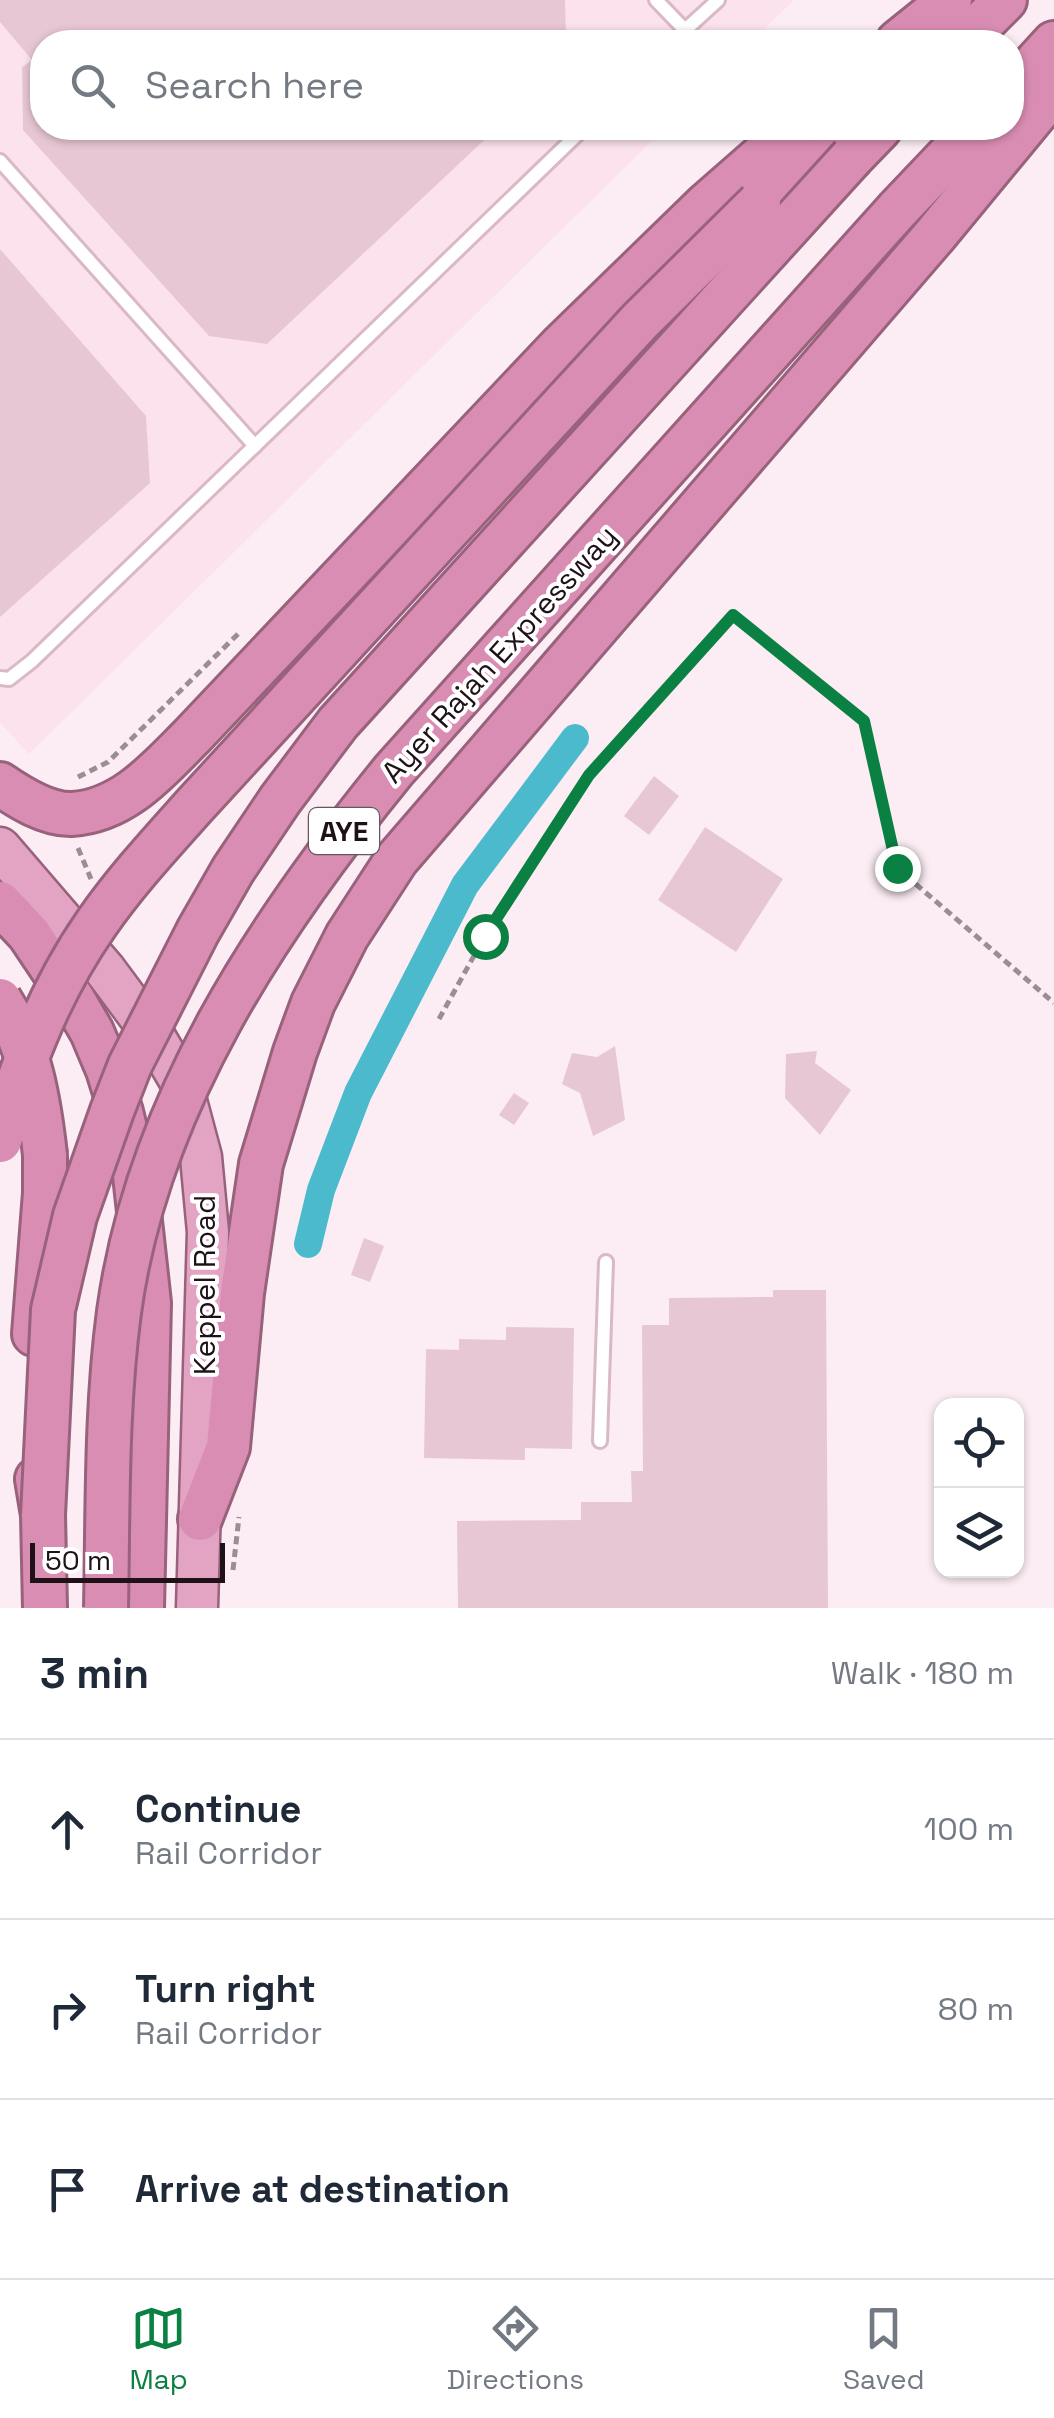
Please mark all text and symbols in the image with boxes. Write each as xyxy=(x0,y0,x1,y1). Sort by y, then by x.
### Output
search box xyxy=(30,30,1024,140)
icon: search xyxy=(65,58,120,113)
text: Search here xyxy=(145,61,364,109)
street label: Ayer Rajah Expressway xyxy=(373,517,625,791)
road number: AYE xyxy=(309,808,379,854)
route end xyxy=(875,846,921,892)
route start xyxy=(463,914,509,960)
street label: Keppel Road xyxy=(185,1195,224,1375)
map controls xyxy=(934,1398,1024,1578)
button: locate xyxy=(934,1398,1024,1488)
button: layers xyxy=(934,1488,1024,1578)
scale bar xyxy=(30,1538,225,1582)
text: 50 m xyxy=(45,1542,111,1578)
text: 3 min xyxy=(40,1647,149,1700)
text: Walk · 180 m xyxy=(831,1653,1014,1693)
text: Continue xyxy=(135,1785,301,1833)
icon: ahead xyxy=(40,1802,95,1857)
text: 100 m xyxy=(924,1809,1014,1849)
text: Rail Corridor xyxy=(135,1833,322,1873)
text: Turn right xyxy=(135,1965,316,2013)
icon: right xyxy=(40,1982,95,2037)
text: 80 m xyxy=(938,1989,1014,2029)
text: Rail Corridor xyxy=(135,2013,322,2053)
icon: arrive xyxy=(40,2162,95,2217)
text: Arrive at destination xyxy=(135,2165,510,2213)
tab: Map xyxy=(129,2301,188,2397)
tab: Directions xyxy=(447,2301,584,2397)
tab: Saved xyxy=(843,2301,925,2397)

